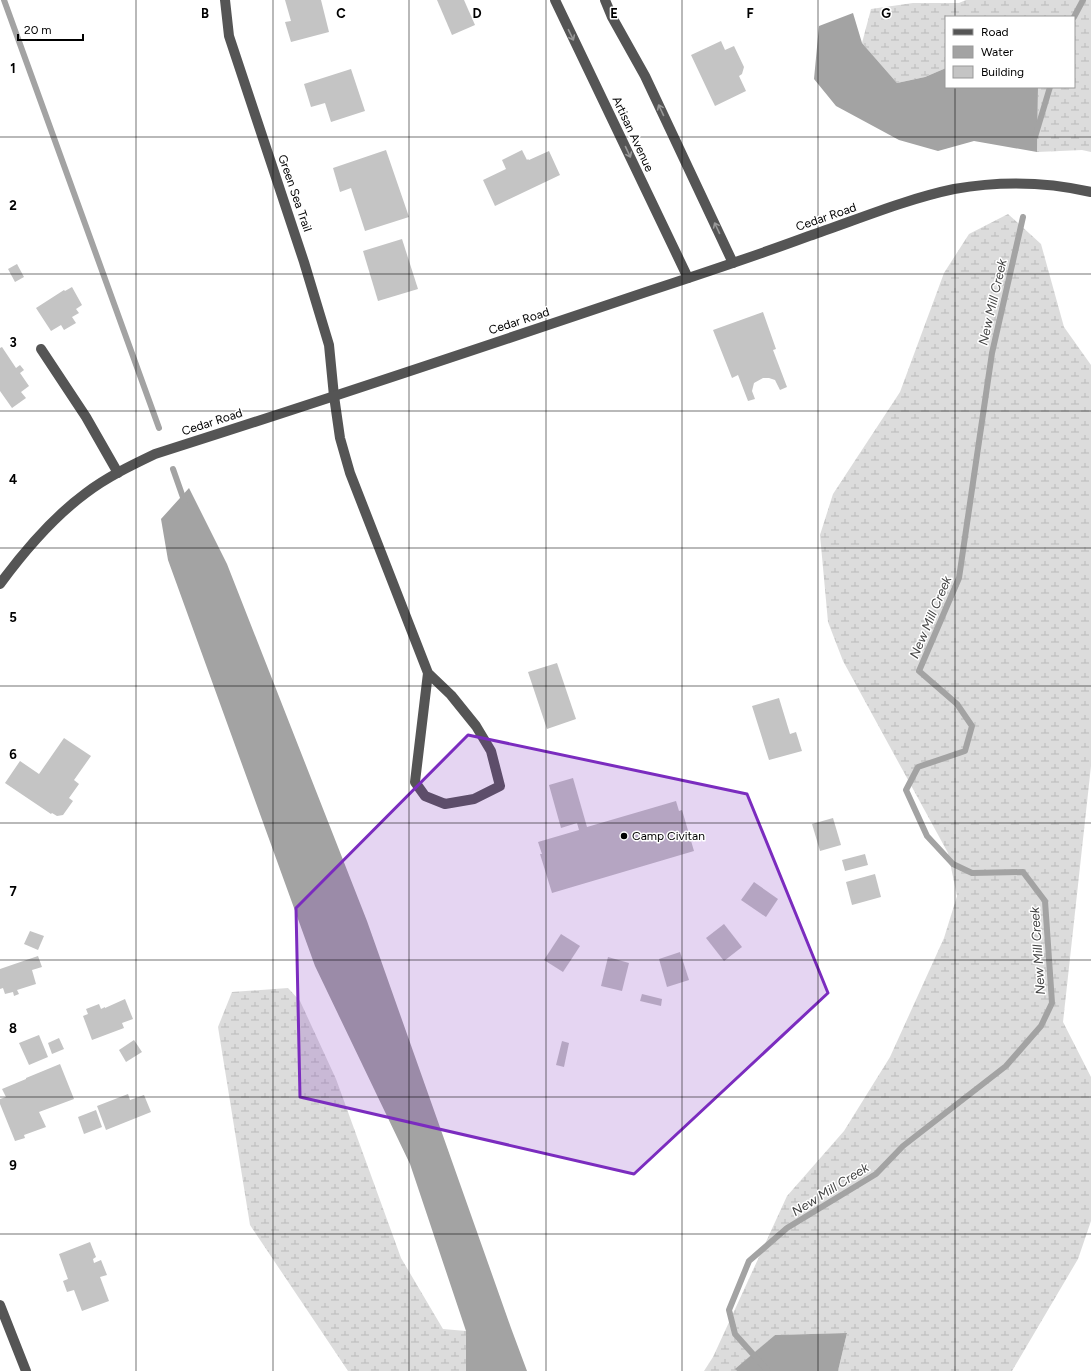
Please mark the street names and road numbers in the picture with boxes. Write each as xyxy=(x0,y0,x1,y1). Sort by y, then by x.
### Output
street label: Artisan Avenue xyxy=(609,94,657,174)
street label: Green Sea Trail xyxy=(275,153,315,233)
street label: Cedar Road xyxy=(794,200,858,234)
street label: Cedar Road xyxy=(487,305,551,337)
street label: Cedar Road xyxy=(180,406,244,438)

